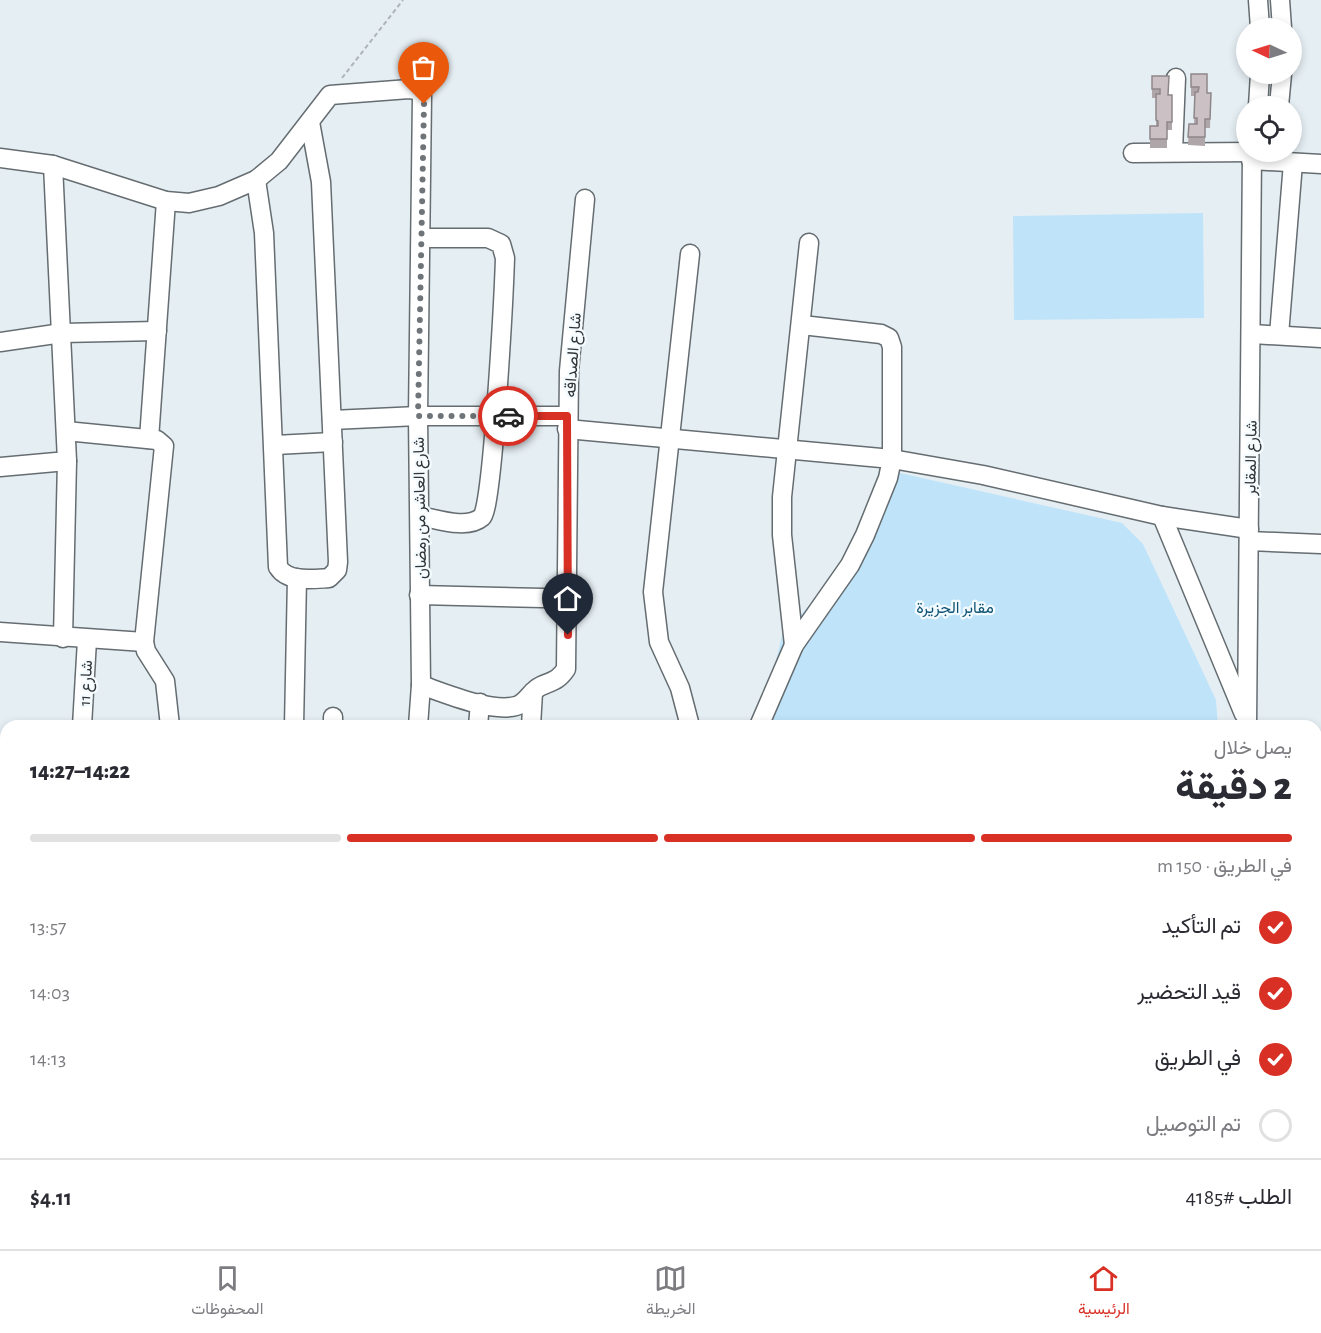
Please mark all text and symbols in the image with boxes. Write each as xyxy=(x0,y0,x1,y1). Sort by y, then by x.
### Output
north arrow xyxy=(1236,18,1302,84)
map controls xyxy=(1236,18,1302,162)
pin xyxy=(398,42,449,104)
icon: bag xyxy=(407,51,440,84)
button: locate xyxy=(1236,96,1302,162)
street label: شارع الصداقه xyxy=(562,312,587,398)
courier xyxy=(478,386,538,446)
icon: car xyxy=(492,400,525,433)
street label: شارع المقابر xyxy=(1242,420,1263,497)
street label: شارع العاشر من رمضان xyxy=(411,437,432,579)
pin xyxy=(542,573,593,635)
icon: home xyxy=(551,582,584,615)
park label: مقابر الجزيرة xyxy=(916,600,994,618)
street label: شارع 11 xyxy=(77,660,98,707)
text: يصل خلال xyxy=(1214,738,1292,758)
text: 14:22–14:27 xyxy=(30,760,130,782)
text: 2 دقيقة xyxy=(1175,768,1292,807)
text: في الطريق · 150 m xyxy=(1157,856,1292,876)
icon: check xyxy=(1259,911,1292,944)
text: تم التأكيد xyxy=(1162,915,1241,937)
text: 13:57 xyxy=(30,917,66,937)
icon: check xyxy=(1259,977,1292,1010)
text: قيد التحضير xyxy=(1137,981,1241,1003)
text: 14:03 xyxy=(30,983,70,1003)
icon: check xyxy=(1259,1043,1292,1076)
text: في الطريق xyxy=(1154,1047,1241,1069)
text: 14:13 xyxy=(30,1049,66,1069)
text: تم التوصيل xyxy=(1146,1113,1241,1135)
text: الطلب #4185 xyxy=(1186,1186,1292,1208)
text: $4.11 xyxy=(30,1187,72,1209)
tab: المحفوظات xyxy=(191,1262,263,1323)
tab: الخريطة xyxy=(646,1262,695,1323)
tab: الرئيسية xyxy=(1078,1262,1130,1323)

